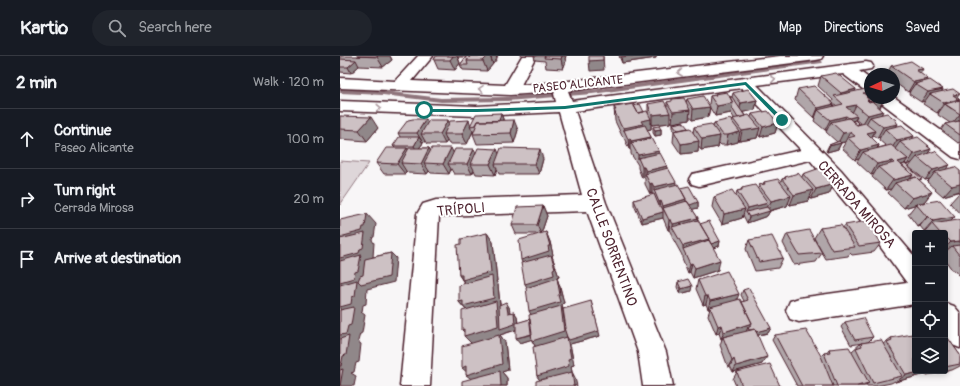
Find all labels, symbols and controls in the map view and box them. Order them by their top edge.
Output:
search box [92,10,372,46]
text: Kartio [20,16,68,40]
icon: search [106,17,128,39]
text: Search here [138,18,212,37]
text: Map [779,19,802,36]
text: Directions [824,19,883,36]
text: Saved [905,19,940,36]
one-way arrow [677,68,683,77]
north arrow [864,68,900,104]
text: 2 min [16,72,57,93]
street label: PASEO ALICANTE [532,72,624,97]
text: Walk · 120 m [253,74,324,90]
one-way arrow [770,75,776,84]
one-way arrow [478,85,484,93]
route start [415,101,433,119]
one-way arrow [376,103,382,112]
route end [773,111,791,129]
text: Continue [54,121,112,140]
icon: ahead [16,128,38,150]
text: 100 m [287,131,324,147]
text: Paseo Alicante [54,140,134,156]
street label: CERRADA MIROSA [814,157,899,252]
text: Turn right [54,181,115,200]
street label: CALLE SORRENTINO [582,186,641,309]
icon: right [16,188,38,210]
text: 20 m [293,191,324,207]
street label: TRÍPOLI [436,198,486,220]
text: Cerrada Mirosa [54,200,134,216]
map controls [912,230,948,374]
button: + [912,230,948,266]
icon: arrive [16,248,38,270]
text: Arrive at destination [54,249,181,268]
button: − [912,266,948,302]
button: locate [912,302,948,338]
button: layers [912,338,948,374]

